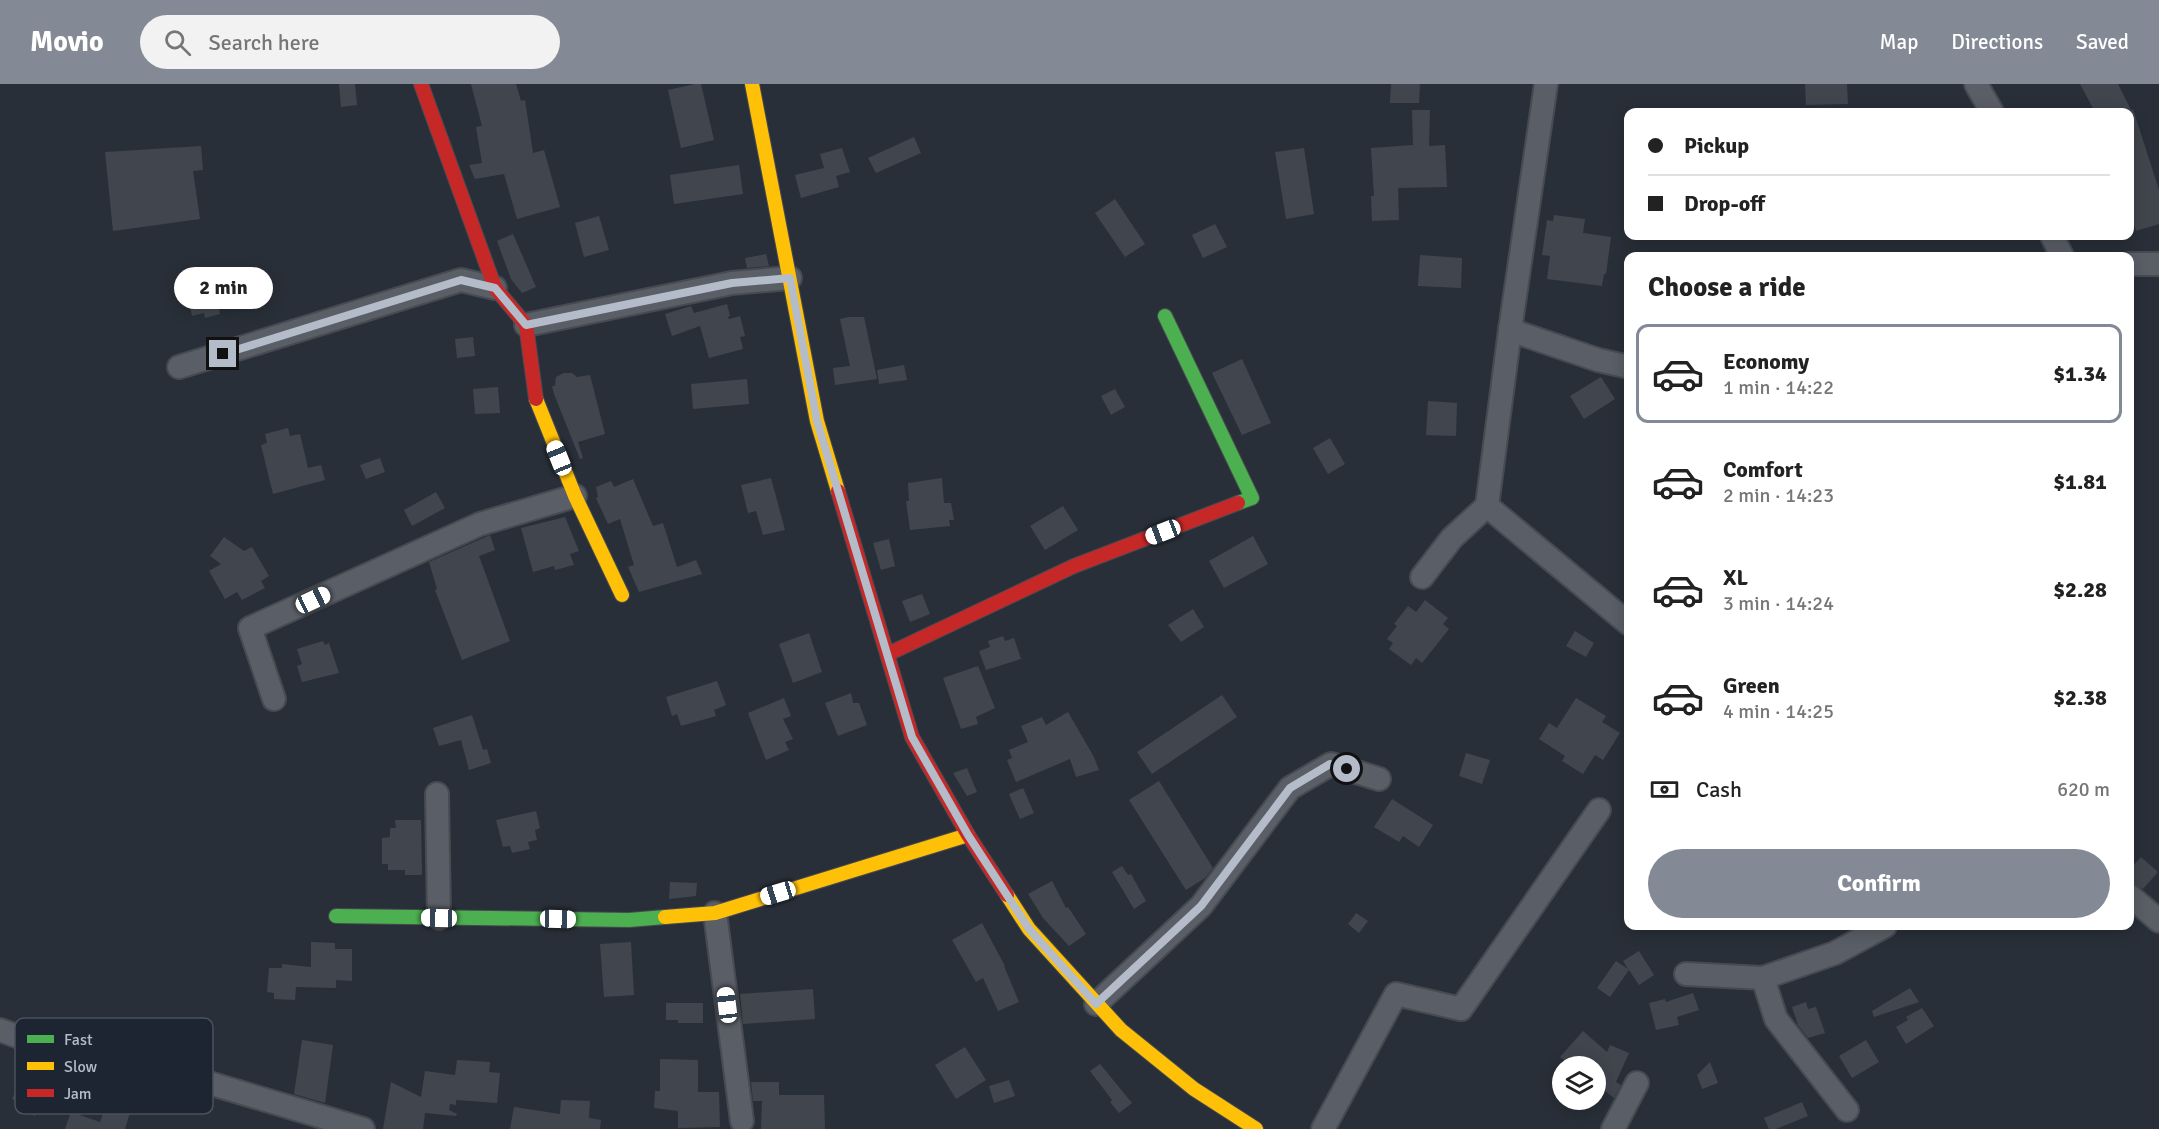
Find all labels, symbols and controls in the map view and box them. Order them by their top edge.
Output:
search box [140,15,560,69]
text: Movio [30,25,104,59]
icon: search [161,26,194,59]
text: Search here [209,29,320,56]
text: Map [1880,29,1918,55]
text: Directions [1951,29,2043,55]
text: Saved [2076,29,2129,55]
text: Pickup [1684,132,1749,159]
text: Drop-off [1684,190,1765,217]
callout: 2 min [174,267,272,309]
text: Choose a ride [1648,271,1806,304]
text: 2 min [199,275,248,300]
route end [209,340,236,367]
icon: car [1651,347,1705,401]
text: Economy [1723,348,1809,375]
text: $1.34 [2053,360,2107,387]
text: 1 min · 14:22 [1723,375,1834,400]
car [544,438,574,478]
icon: car [1651,455,1705,509]
text: Comfort [1723,456,1803,483]
text: $1.81 [2053,468,2107,495]
text: 2 min · 14:23 [1723,483,1834,508]
car [1143,517,1183,547]
icon: car [1651,563,1705,617]
text: XL [1723,564,1748,591]
text: $2.28 [2053,576,2107,603]
car [293,584,333,616]
text: 3 min · 14:24 [1723,591,1834,616]
icon: car [1651,671,1705,725]
text: Green [1723,672,1780,699]
text: $2.38 [2053,684,2107,711]
text: 4 min · 14:25 [1723,699,1834,724]
route start [1333,755,1360,782]
icon: cash [1648,773,1681,806]
text: Cash [1696,776,1742,803]
text: 620 m [2057,777,2110,802]
button: Confirm [1648,849,2110,918]
car [758,879,798,907]
car [421,909,457,927]
car [540,910,576,928]
car [716,986,738,1024]
legend [15,1018,213,1114]
text: Fast [64,1030,93,1050]
map controls [1552,1056,1606,1110]
button: layers [1552,1056,1606,1110]
text: Slow [64,1057,98,1077]
text: Jam [64,1084,92,1104]

